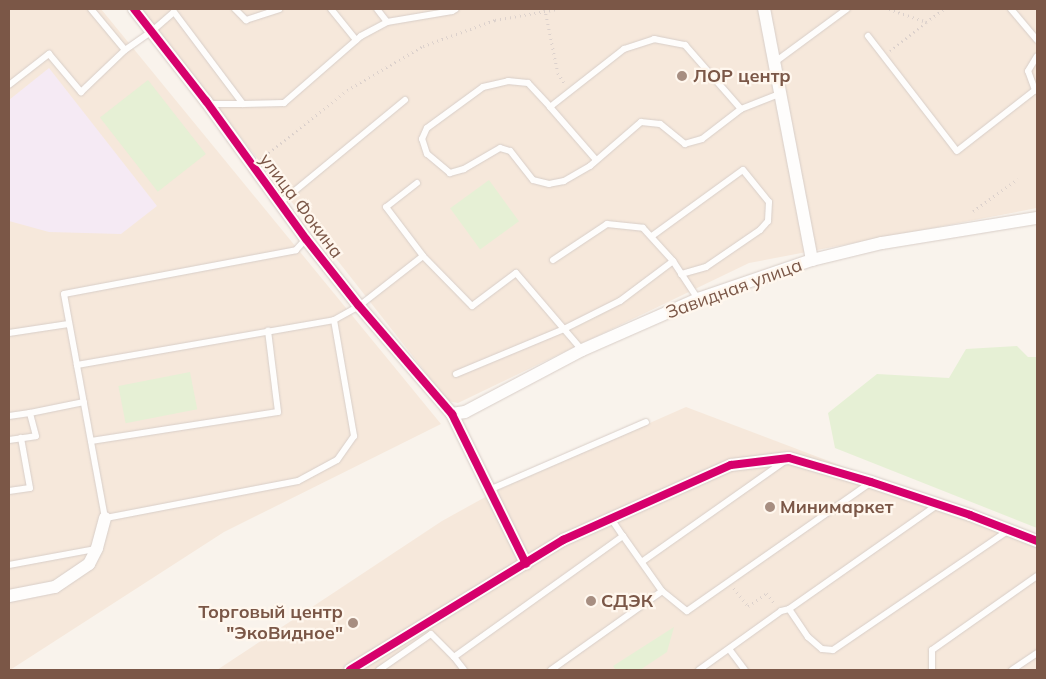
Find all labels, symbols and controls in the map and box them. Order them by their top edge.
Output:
place label: ЛОР центр [693,65,791,87]
marker: ЛОР центр [675,69,689,83]
street label: улица Фокина [255,149,347,263]
street label: Завидная улица [663,254,805,324]
place label: Минимаркет [780,496,893,518]
marker: Минимаркет [764,501,776,513]
place label: СДЭК [601,590,653,612]
marker: СДЭК [585,595,597,607]
place label: Торговый центр "ЭкоВидное" [198,602,343,644]
marker: Торговый центр "ЭкоВидное" [347,617,359,629]

